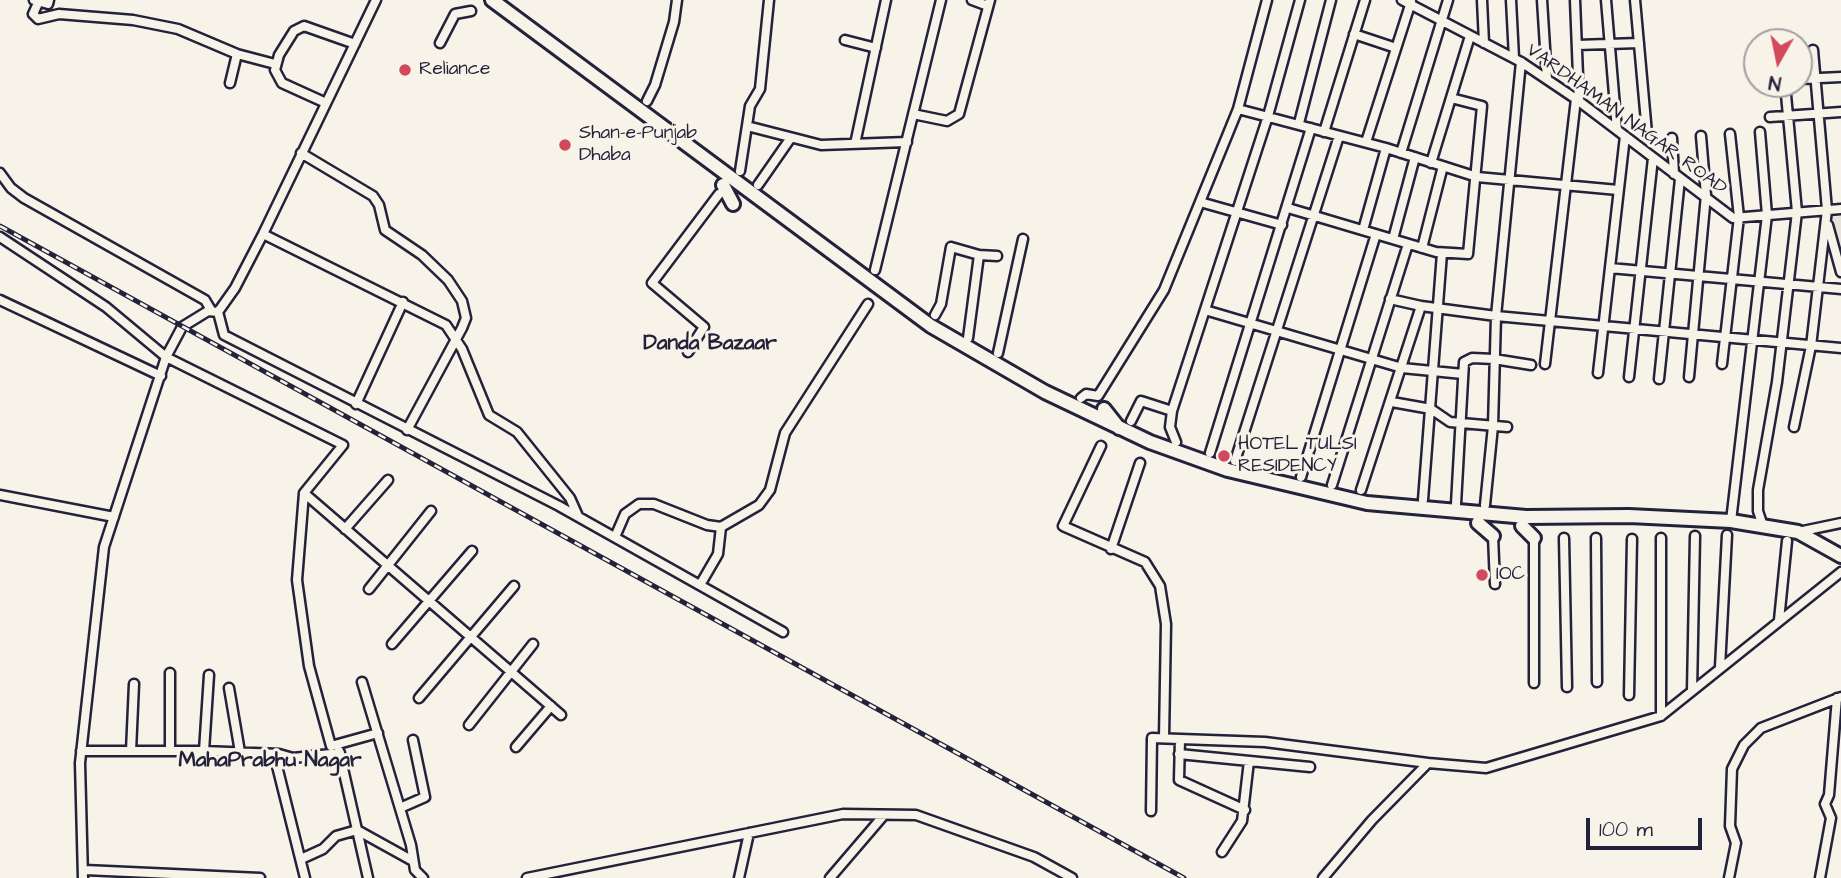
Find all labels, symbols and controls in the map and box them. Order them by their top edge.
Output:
north arrow [1743,28,1813,98]
street label: VARDHAMAN NAGAR ROAD [1521,40,1731,200]
place label: Reliance [419,59,490,81]
marker: Reliance [397,62,413,78]
text: N [1767,68,1783,97]
place label: Shan-e-Punjab Dhaba [579,123,697,167]
marker: Shan-e-Punjab Dhaba [557,137,573,153]
district label: Danda Bazaar [643,332,777,358]
place label: HOTEL TULSI RESIDENCY [1238,434,1357,478]
marker: HOTEL TULSI RESIDENCY [1216,448,1232,464]
place label: IOC [1496,564,1525,586]
marker: IOC [1474,567,1490,583]
district label: MahaPrabhu Nagar [178,749,362,775]
scale bar [1589,804,1704,848]
text: 100 m [1599,815,1653,844]

